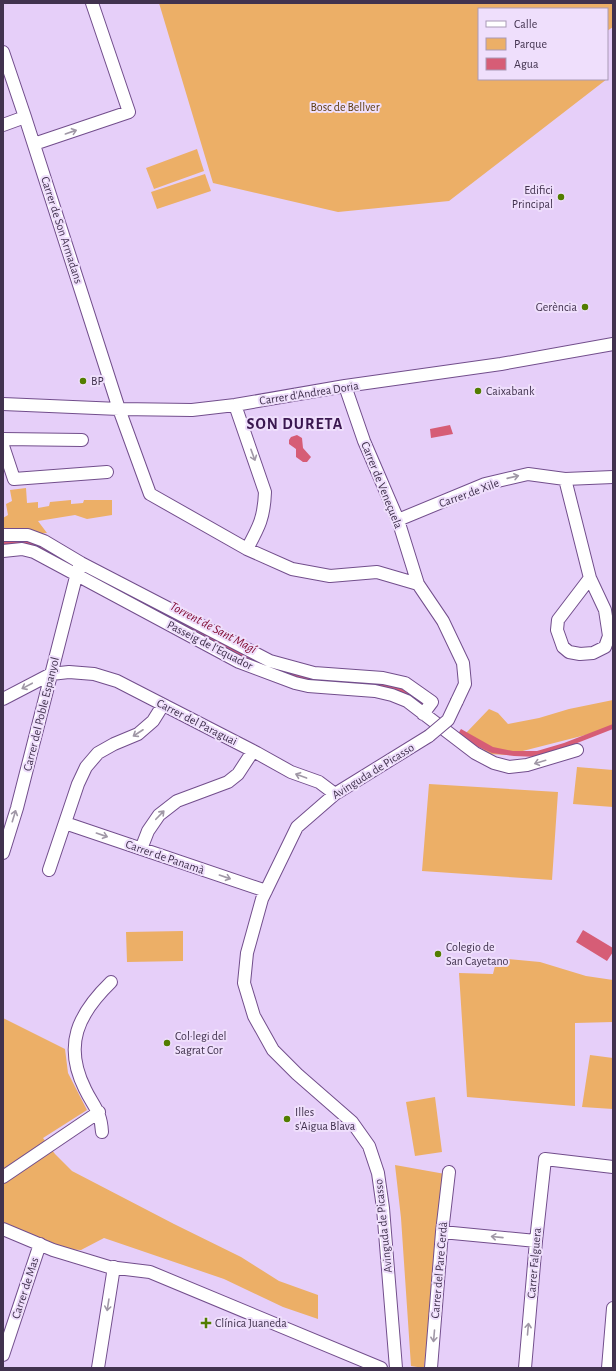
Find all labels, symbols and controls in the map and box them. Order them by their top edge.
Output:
legend [478,8,608,80]
text: Calle [514,18,537,30]
text: Parque [514,38,547,50]
text: Agua [514,58,539,70]
park label: Bosc de Bellver [310,101,380,113]
one-way arrow [64,127,76,135]
street label: Carrer de Son Armadans [39,175,85,285]
place label: Edifici Principal [512,184,553,210]
marker: Edifici Principal [556,192,566,202]
place label: Gerència [536,301,577,313]
marker: Gerència [580,302,590,312]
place label: BP [91,375,104,387]
marker: BP [78,376,88,386]
street label: Carrer d'Andrea Doria [259,379,360,407]
place label: Caixabank [486,385,535,397]
marker: Caixabank [473,386,483,396]
district label: SON DURETA [247,416,343,432]
street label: Carrer de Veneçuela [359,440,405,531]
one-way arrow [249,449,257,461]
one-way arrow [506,473,519,481]
street label: Carrer de Xile [437,477,501,509]
water label: Torrent de Sant Magí [167,600,260,657]
street label: Passeig de l'Equador [165,618,255,672]
street label: Carrer del Poble Espanyol [21,656,62,773]
one-way arrow [21,683,33,691]
street label: Carrer del Paraguai [155,697,239,747]
one-way arrow [132,730,144,738]
street label: Avinguda de Picasso [330,741,416,801]
one-way arrow [533,759,546,766]
one-way arrow [296,771,308,779]
one-way arrow [11,809,18,822]
one-way arrow [155,810,165,820]
one-way arrow [96,832,108,840]
street label: Carrer de Panamà [124,838,206,876]
one-way arrow [218,874,231,881]
place label: Colegio de San Cayetano [446,941,509,968]
marker: Colegio de San Cayetano [433,949,443,959]
place label: Col·legi del Sagrat Cor [175,1030,226,1056]
marker: Col·legi del Sagrat Cor [162,1038,172,1048]
place label: Illes s'Aigua Blava [295,1106,356,1132]
marker: Illes s'Aigua Blava [282,1114,292,1124]
street label: Avinguda de Picasso [372,1178,394,1274]
street label: Carrer del Pare Cerdà [429,1221,449,1319]
street label: Carrer Falguera [525,1227,543,1299]
one-way arrow [491,1234,504,1241]
street label: Carrer de Mas [9,1256,41,1320]
one-way arrow [104,1298,112,1311]
marker: Clínica Juaneda [200,1317,212,1329]
place label: Clínica Juaneda [215,1317,287,1329]
one-way arrow [525,1323,532,1336]
one-way arrow [430,1329,437,1342]

